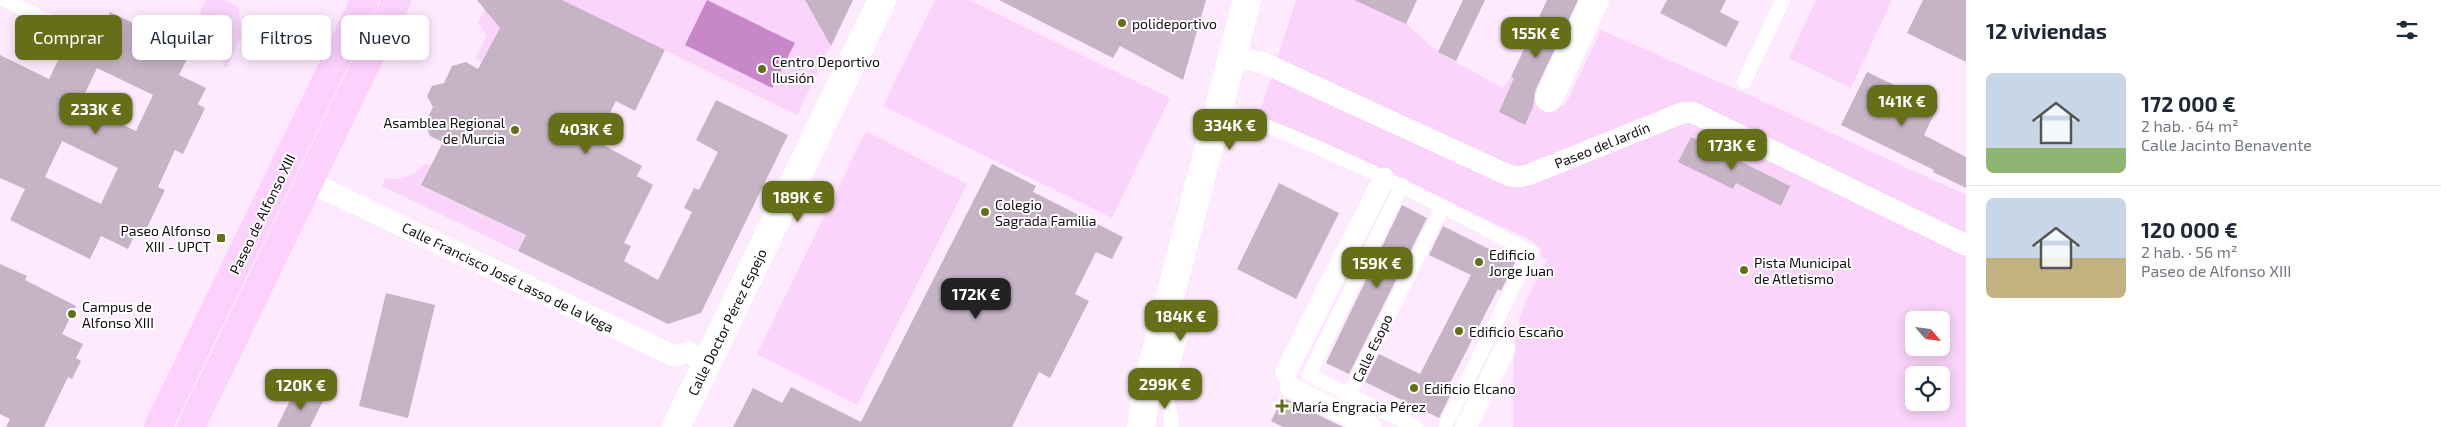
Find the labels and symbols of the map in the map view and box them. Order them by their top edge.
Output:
place label: polideportivo [1132,15,1217,32]
marker: polideportivo [1116,17,1128,29]
pin: 155K € [1495,17,1577,59]
place label: Centro Deportivo Ilusión [772,53,880,86]
marker: Centro Deportivo Ilusión [756,63,768,75]
pin: 141K € [1861,84,1943,127]
pin: 233K € [55,92,137,135]
pin: 334K € [1189,108,1271,151]
pin: 403K € [545,112,627,155]
place label: Asamblea Regional de Murcia [383,114,506,147]
street label: Paseo del Jardín [1552,118,1652,172]
marker: Asamblea Regional de Murcia [509,124,521,136]
pin: 173K € [1691,128,1773,171]
street label: Paseo de Alfonso XIII [225,151,299,277]
pin: 189K € [757,180,839,223]
place label: Colegio Sagrada Familia [995,196,1096,229]
marker: Colegio Sagrada Familia [979,206,991,218]
street label: Calle Francisco José Lasso de la Vega [399,218,617,336]
place label: Paseo Alfonso XIII - UPCT [121,222,211,255]
marker: Paseo Alfonso XIII - UPCT [215,232,227,244]
street label: Calle Doctor Pérez Espejo [684,246,770,398]
pin: 159K € [1336,246,1418,289]
place label: Edificio Jorge Juan [1489,246,1554,279]
place label: Pista Municipal de Atletismo [1754,254,1852,287]
marker: Edificio Jorge Juan [1473,256,1485,268]
marker: Pista Municipal de Atletismo [1738,264,1750,276]
pin: 172K € [935,278,1017,320]
place label: Campus de Alfonso XIII [82,298,154,331]
pin: 184K € [1140,300,1222,342]
marker: Campus de Alfonso XIII [66,308,78,320]
street label: Calle Esopo [1348,311,1396,385]
north arrow [1905,311,1950,356]
place label: Edificio Escaño [1469,323,1564,340]
marker: Edificio Escaño [1453,325,1465,337]
pin: 120K € [260,368,342,411]
pin: 299K € [1124,368,1206,410]
place label: Edificio Elcano [1424,380,1516,397]
marker: Edificio Elcano [1408,382,1420,394]
place label: María Engracia Pérez [1292,398,1426,415]
marker: María Engracia Pérez [1276,400,1288,412]

